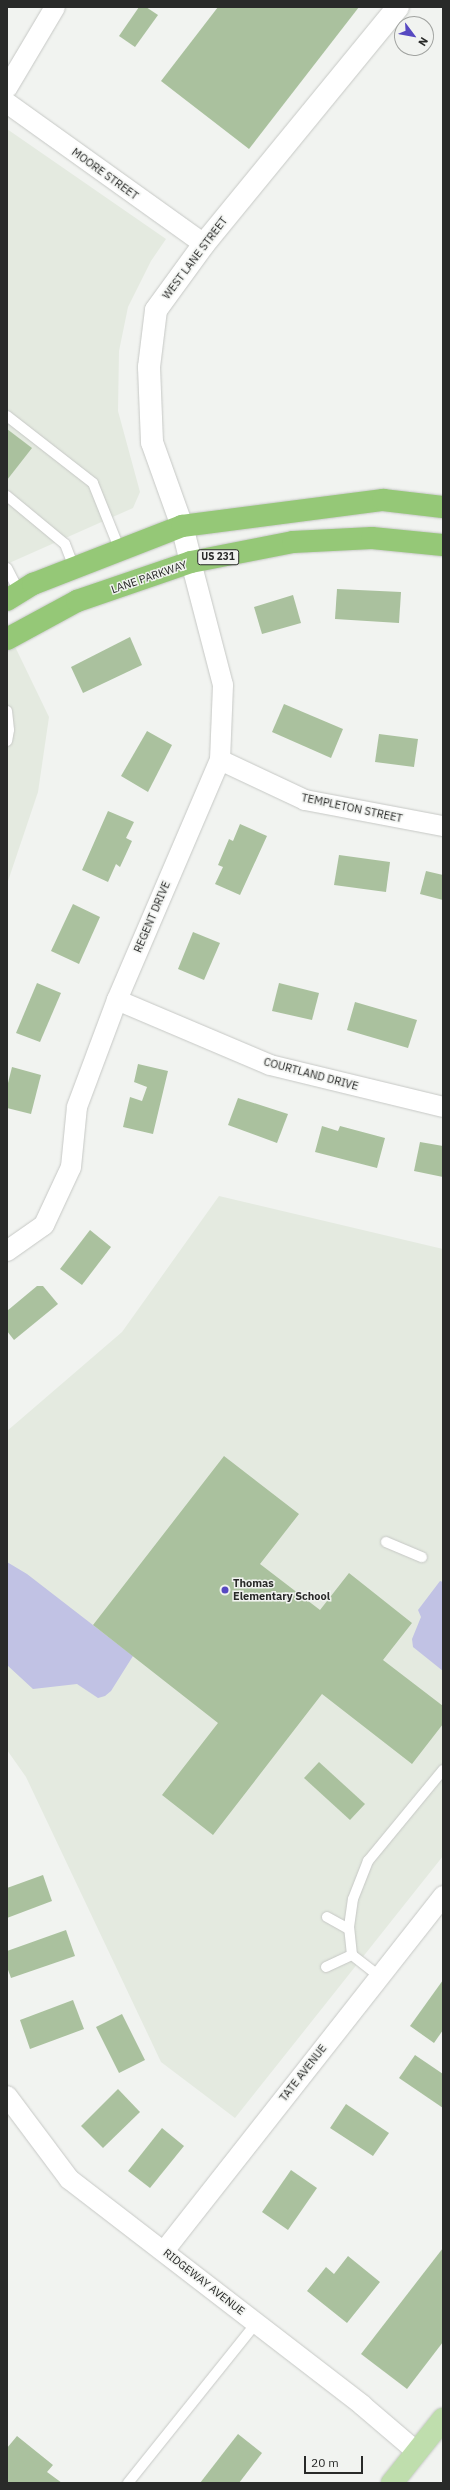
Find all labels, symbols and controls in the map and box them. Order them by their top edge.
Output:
north arrow [394,16,434,56]
text: N [415,35,431,49]
street label: MOORE STREET [69,145,141,203]
street label: WEST LANE STREET [160,214,230,302]
road number: US 231 [197,549,239,565]
street label: LANE PARKWAY [109,558,189,596]
street label: TEMPLETON STREET [300,791,404,825]
street label: REGENT DRIVE [131,879,173,955]
street label: COURTLAND DRIVE [262,1055,360,1093]
place label: Thomas Elementary School [233,1577,330,1603]
marker: Thomas Elementary School [220,1585,230,1595]
street label: TATE AVENUE [277,2042,329,2104]
street label: RIDGEWAY AVENUE [161,2246,247,2318]
scale bar [306,2448,365,2474]
text: 20 m [311,2455,339,2470]

